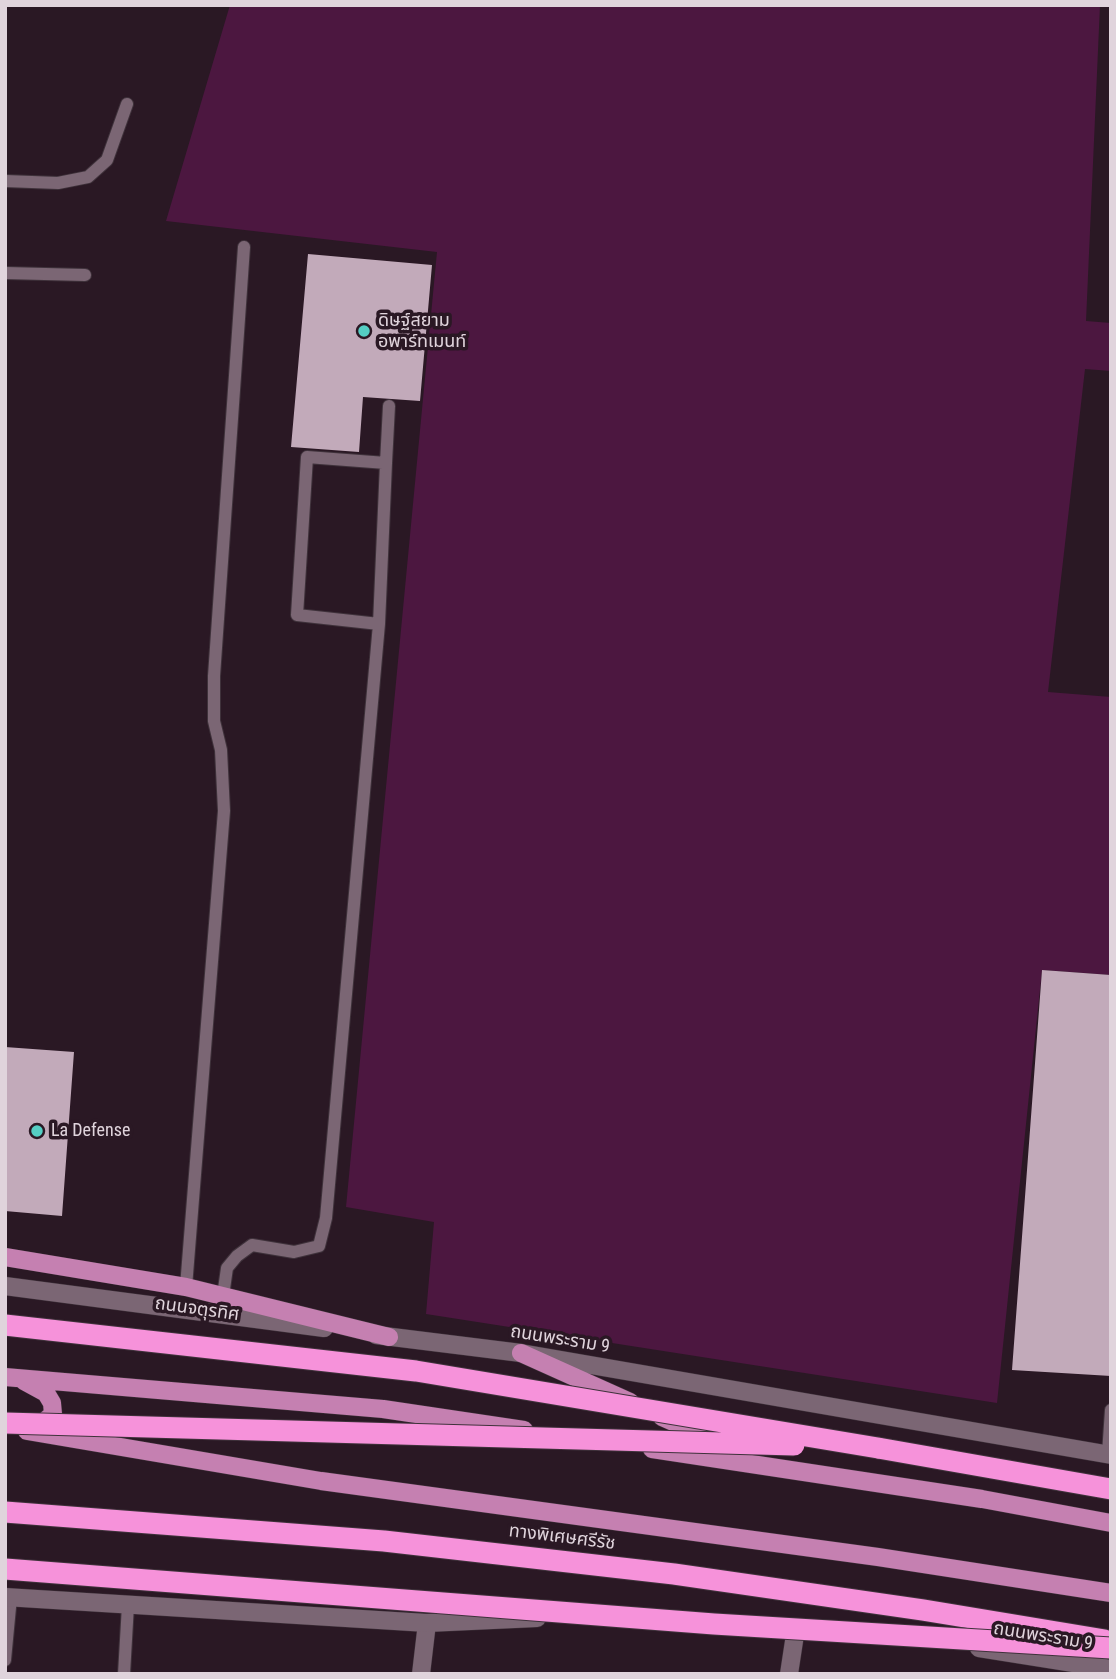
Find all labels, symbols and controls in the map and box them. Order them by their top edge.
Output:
place label: ดิษฐ์สยาม อพาร์ทเมนท์ [378,310,466,352]
marker: ดิษฐ์สยาม อพาร์ทเมนท์ [356,323,372,339]
place label: La Defense [51,1120,130,1142]
marker: La Defense [29,1123,45,1139]
street label: ถนนจตุรทิศ [153,1293,241,1327]
street label: ถนนพระราม 9 [509,1321,611,1359]
street label: ทางพิเศษศรีรัช [507,1521,617,1555]
street label: ถนนพระราม 9 [992,1618,1094,1656]

